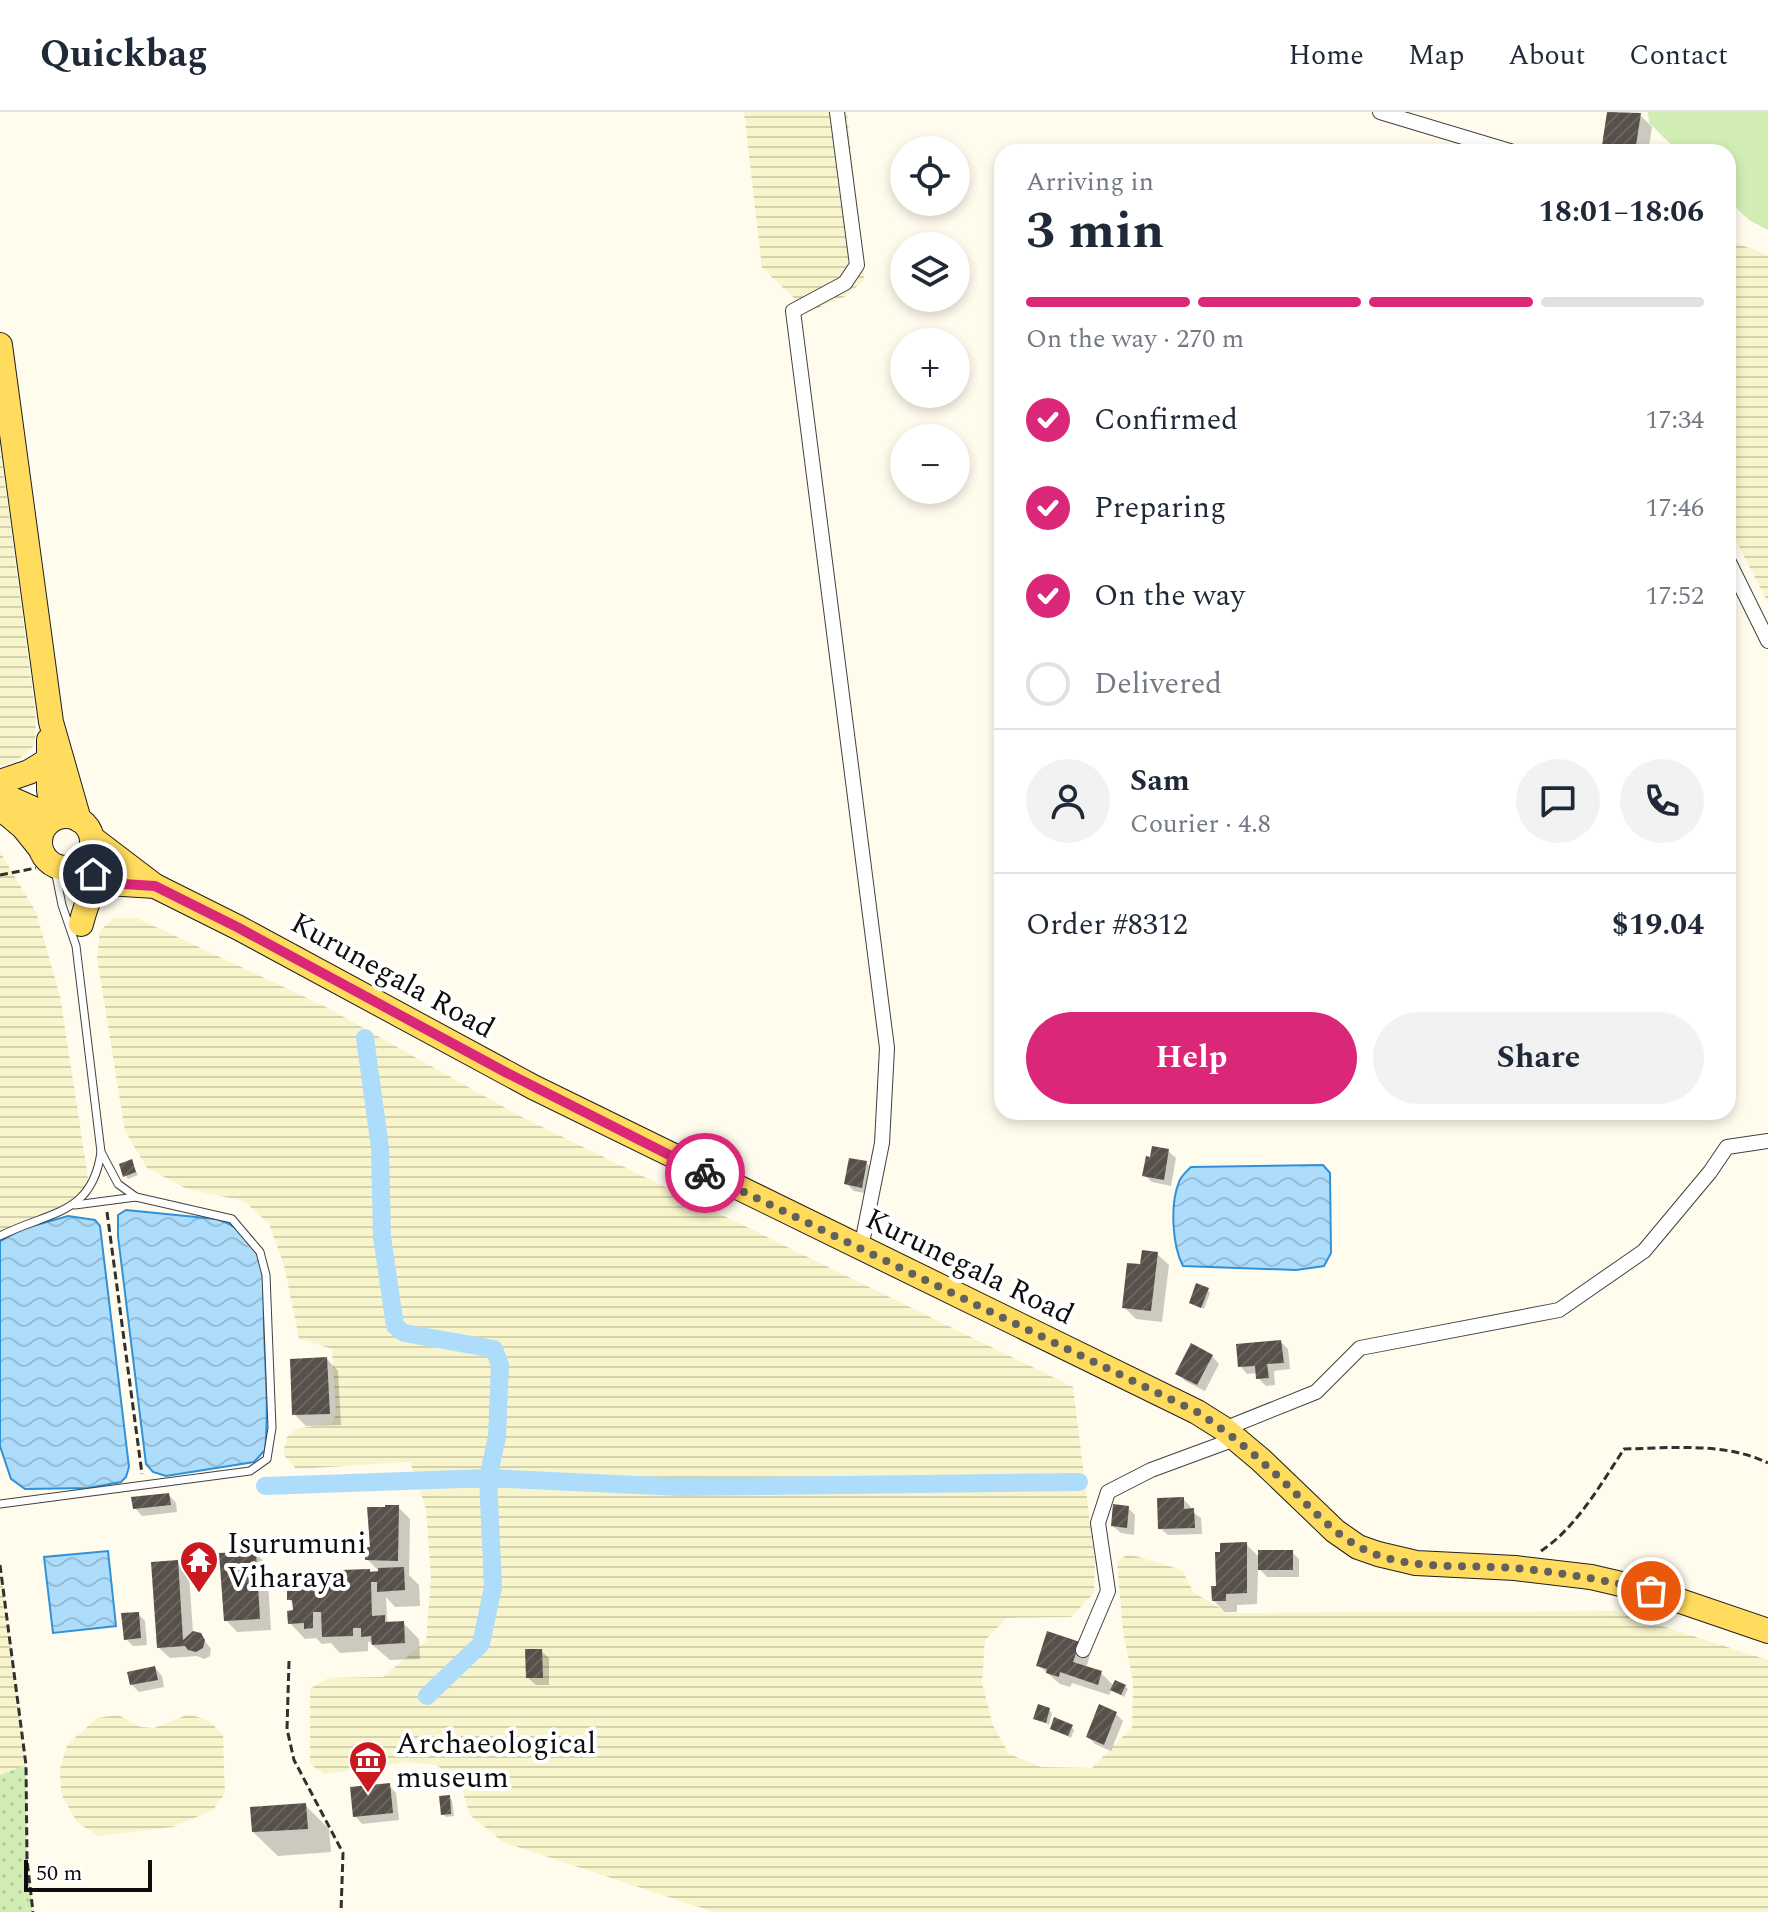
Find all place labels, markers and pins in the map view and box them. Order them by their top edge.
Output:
pin [59,840,127,908]
place label: Isurumuni Viharaya [227,1521,367,1601]
temple icon: Isurumuni Viharaya [178,1539,220,1594]
pin [1617,1557,1685,1625]
place label: Archaeological museum [396,1721,596,1801]
museum icon: Archaeological museum [347,1739,389,1794]

